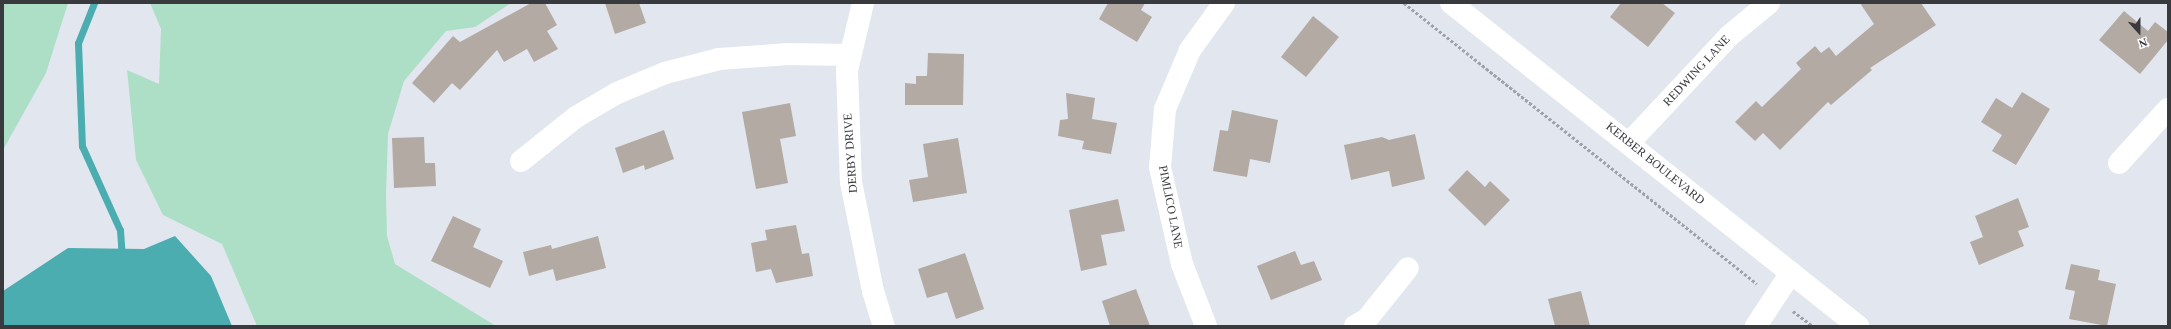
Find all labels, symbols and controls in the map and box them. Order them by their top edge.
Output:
north arrow [2119,12,2159,52]
street label: REDWING LANE [1660,33,1734,109]
text: N [2137,36,2149,50]
street label: DERBY DRIVE [841,112,861,194]
street label: KERBER BOULEVARD [1603,120,1707,208]
street label: PIMLICO LANE [1155,164,1185,250]

